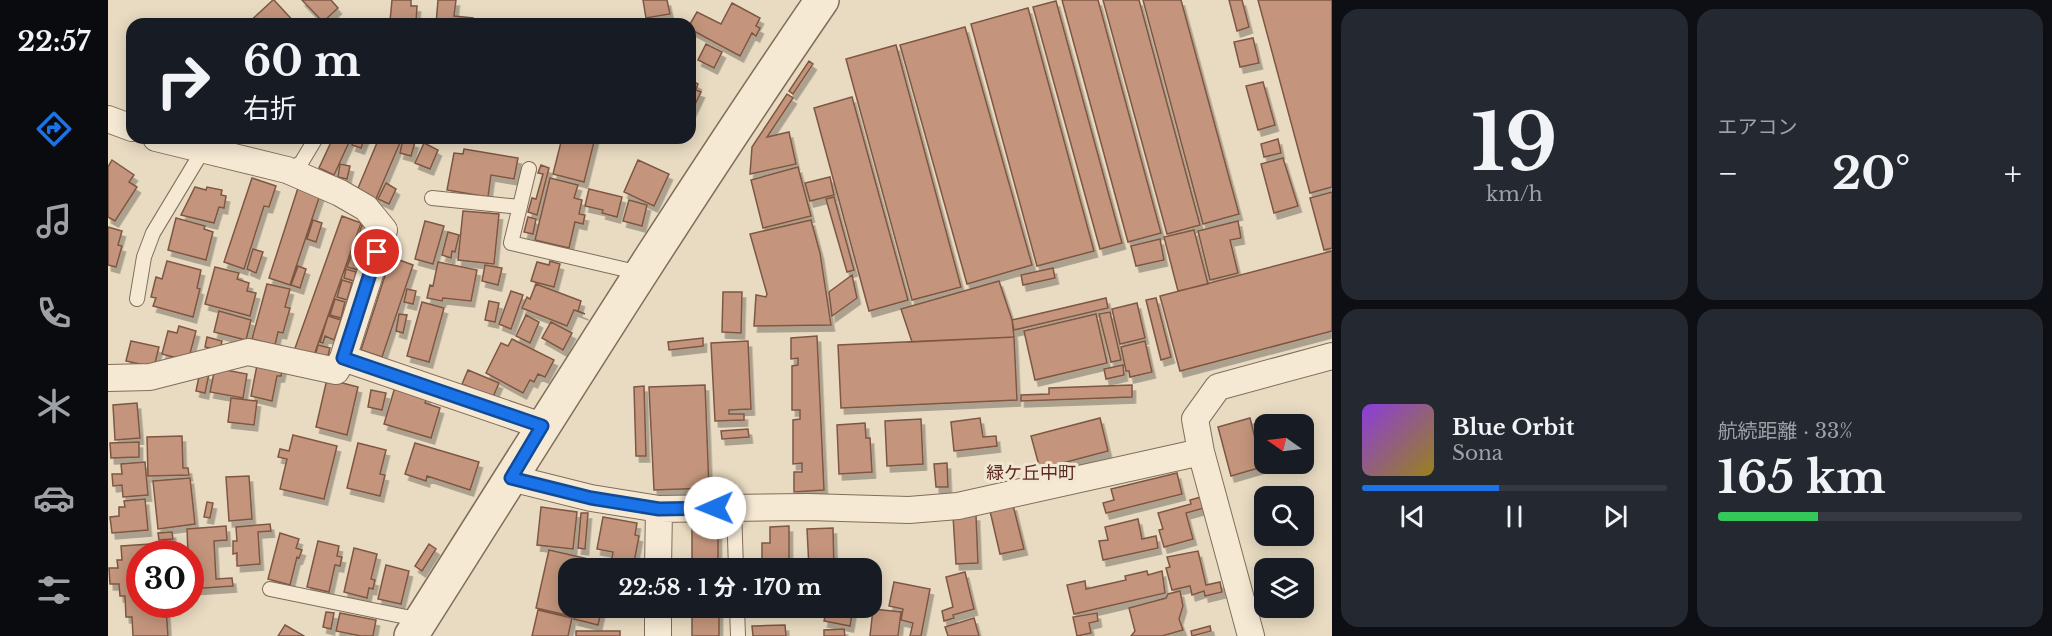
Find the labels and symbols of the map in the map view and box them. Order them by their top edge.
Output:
pin [351,226,402,277]
north arrow [1254,414,1314,474]
district label: 緑ケ丘中町 [986,462,1076,484]
position arrow [683,476,747,540]
speed limit sign: 30 [126,540,204,618]

